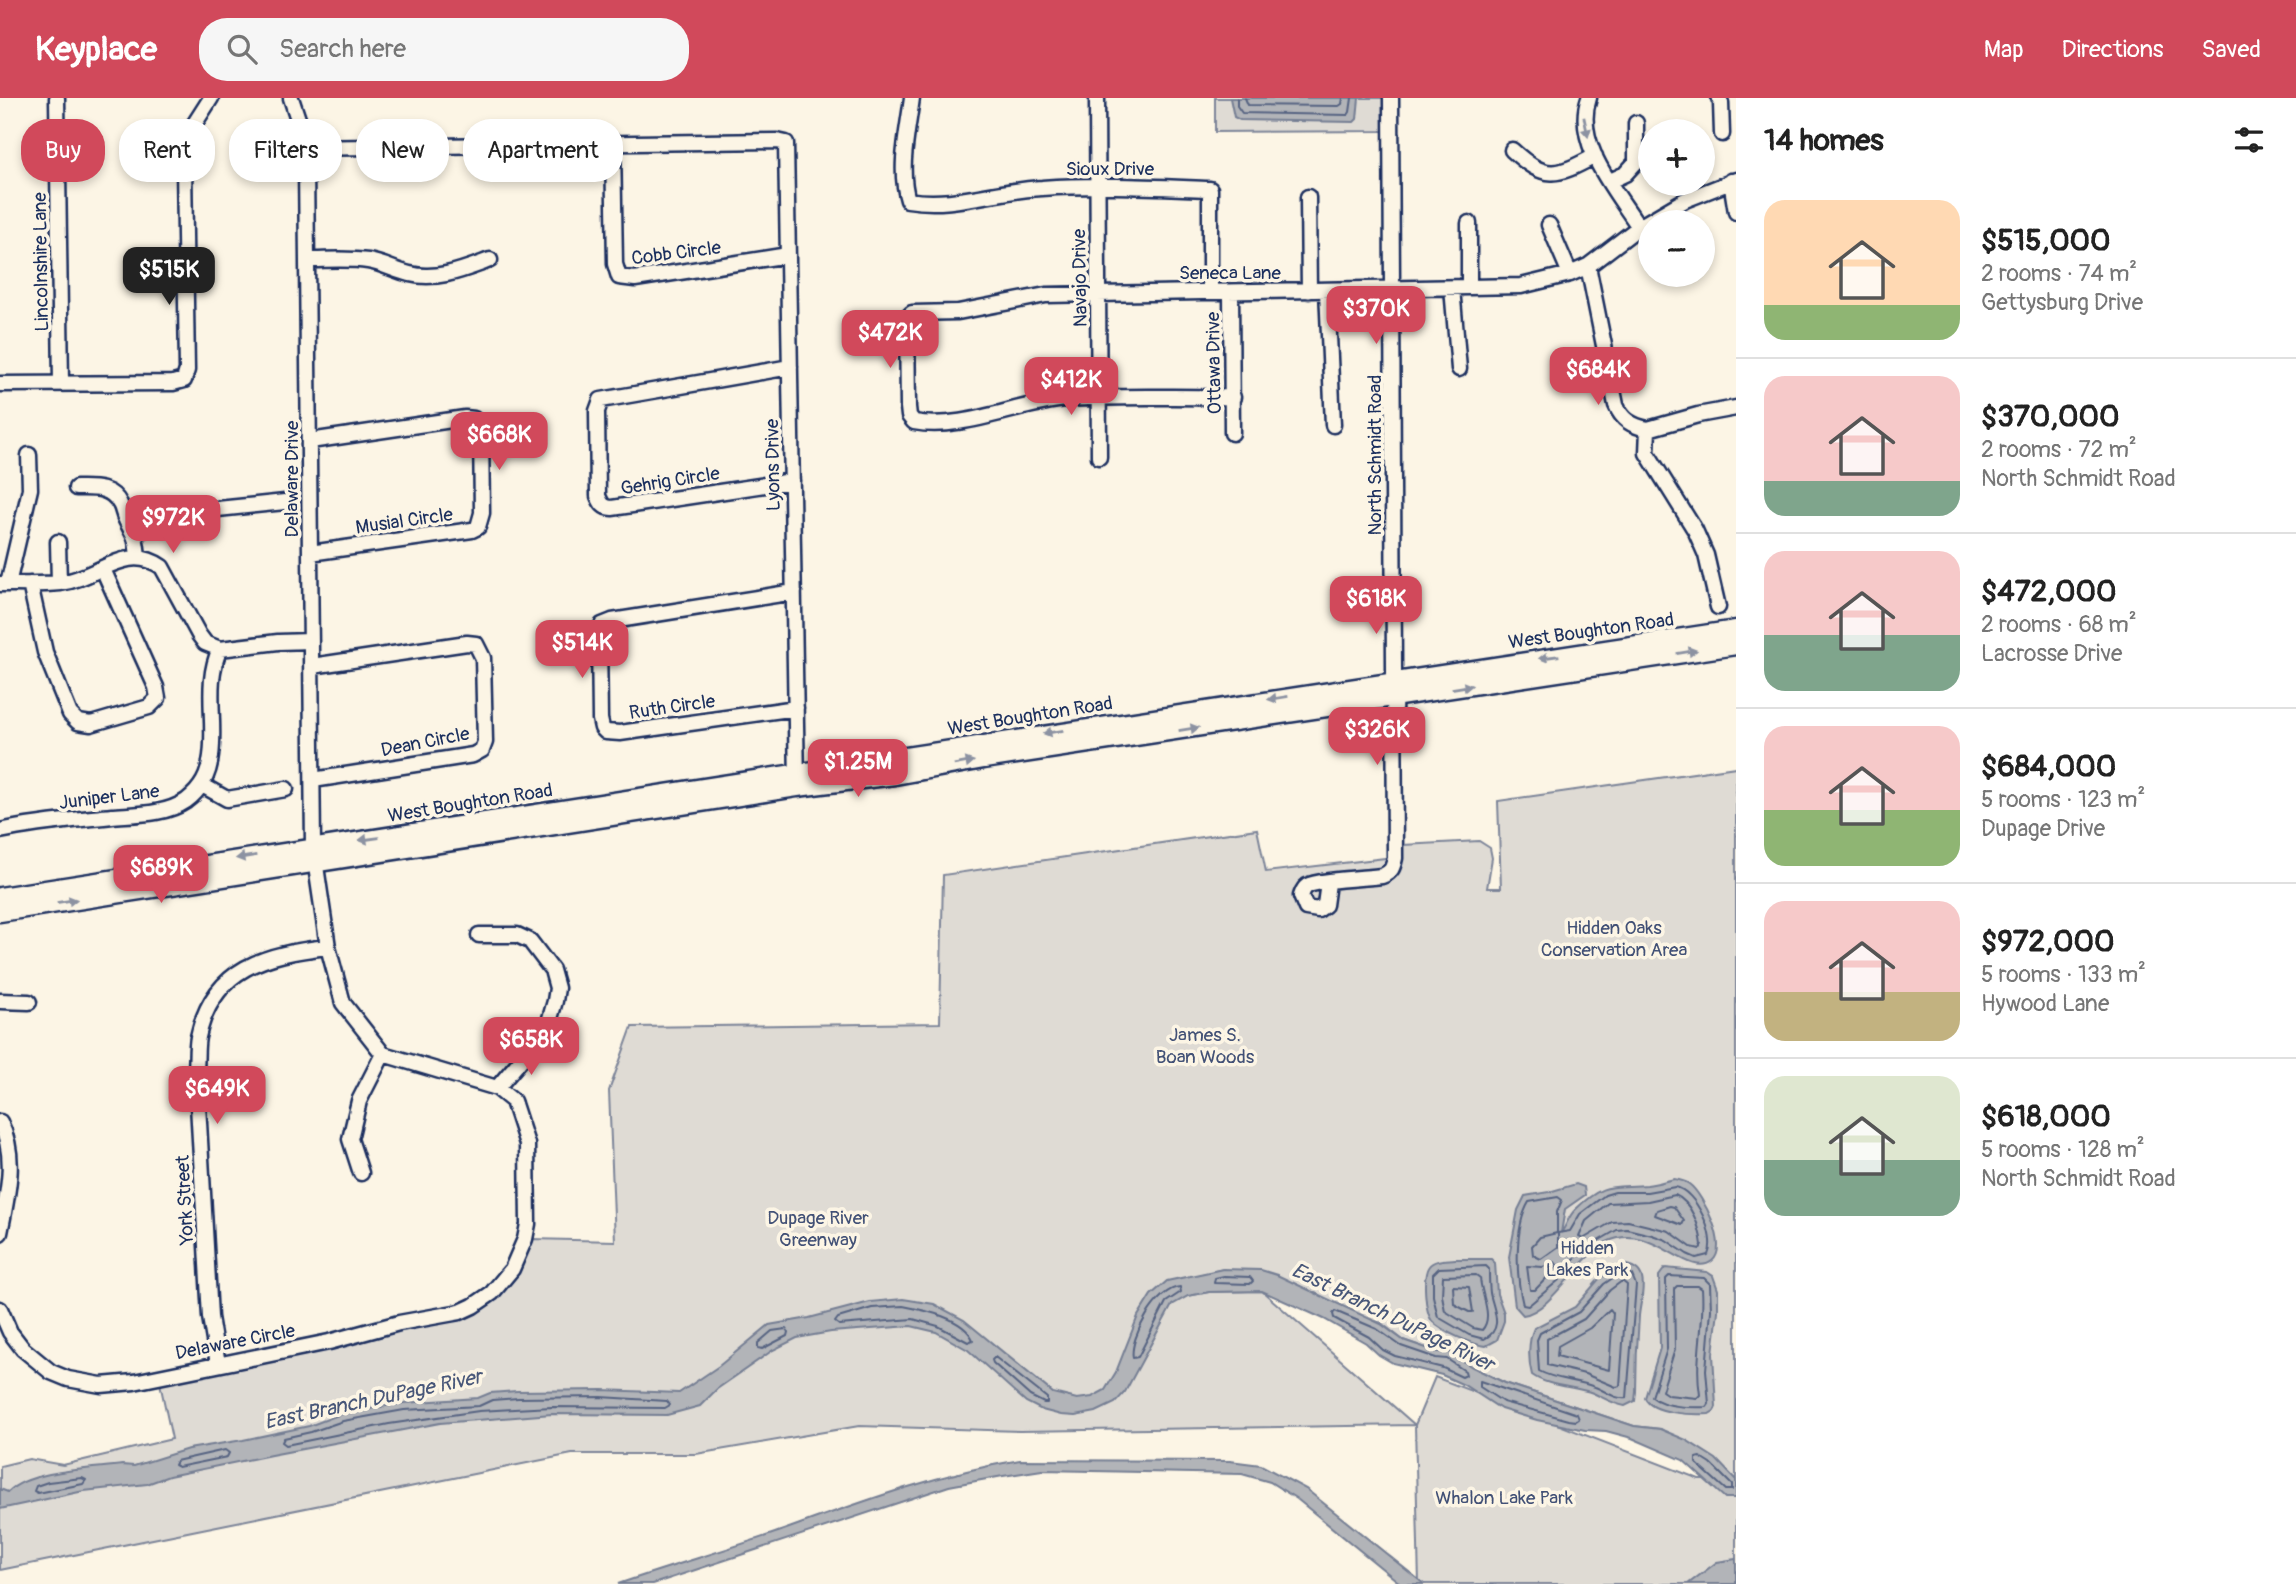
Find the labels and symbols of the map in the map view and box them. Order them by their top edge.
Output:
one-way arrow [1581,116,1592,138]
street label: Sioux Drive [1066,157,1155,181]
street label: Lincolnshire Lane [28,191,54,332]
street label: Navajo Drive [1067,228,1093,327]
street label: Cobb Circle [630,236,723,270]
pin: $515K [120,248,218,307]
street label: Seneca Lane [1179,261,1282,285]
pin: $370K [1327,286,1425,346]
pin: $472K [841,310,939,370]
street label: Ottawa Drive [1201,311,1227,414]
pin: $684K [1549,348,1647,407]
pin: $412K [1022,358,1120,417]
street label: North Schmidt Road [1363,375,1387,535]
pin: $668K [450,412,548,472]
street label: Lyons Drive [760,418,786,511]
street label: Delaware Drive [280,420,304,537]
street label: Gehrig Circle [619,461,722,501]
pin: $972K [124,496,222,555]
street label: Musial Circle [354,502,455,540]
pin: $618K [1327,576,1425,636]
street label: West Boughton Road [1507,607,1675,654]
pin: $514K [533,620,631,680]
one-way arrow [1676,647,1698,658]
one-way arrow [1538,652,1560,663]
one-way arrow [1451,681,1473,692]
street label: Ruth Circle [628,689,717,725]
street label: West Boughton Road [946,691,1114,741]
one-way arrow [1267,693,1289,704]
pin: $326K [1328,708,1426,767]
street label: Dean Circle [379,722,472,762]
one-way arrow [1178,724,1200,735]
one-way arrow [1042,727,1064,738]
pin: $1.25M [801,740,915,799]
one-way arrow [953,757,975,768]
street label: West Boughton Road [386,778,554,828]
street label: Juniper Lane [57,779,161,815]
one-way arrow [357,833,379,844]
pin: $689K [112,846,210,905]
one-way arrow [235,852,257,863]
one-way arrow [56,895,78,906]
park label: Hidden Oaks Conservation Area [1541,916,1687,962]
pin: $658K [482,1018,580,1077]
park label: James S. Boan Woods [1156,1023,1255,1069]
pin: $649K [168,1066,266,1126]
street label: York Street [171,1154,199,1246]
park label: Dupage River Greenway [767,1206,869,1252]
park label: Hidden Lakes Park [1546,1236,1628,1282]
water label: East Branch DuPage River [1287,1257,1501,1379]
street label: Delaware Circle [173,1318,298,1365]
water label: East Branch DuPage River [262,1363,487,1436]
park label: Whalon Lake Park [1435,1486,1573,1510]

